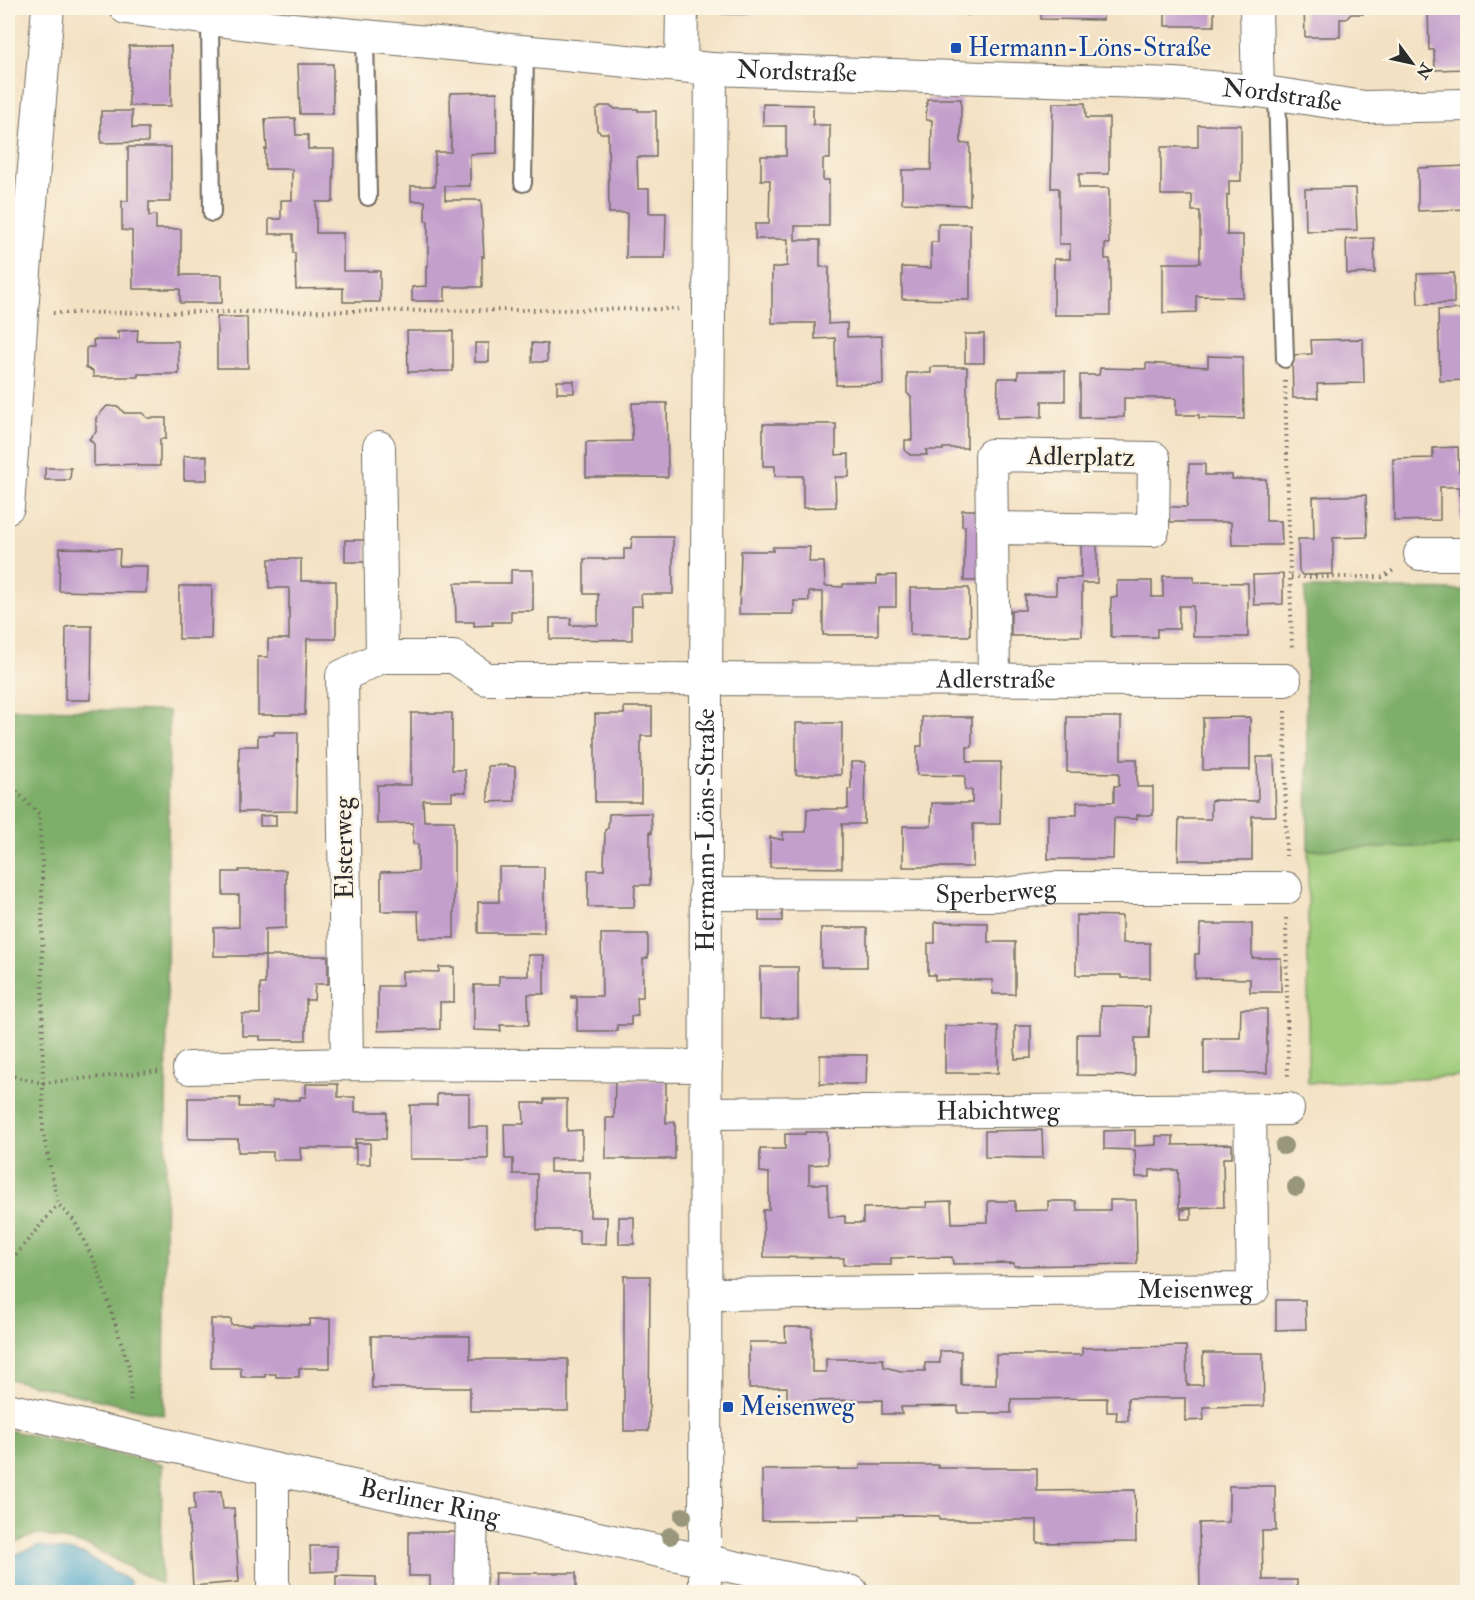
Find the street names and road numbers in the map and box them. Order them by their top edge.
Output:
street label: Nordstraße [736,54,857,90]
street label: Nordstraße [1221,72,1344,119]
street label: Adlerplatz [1026,440,1136,475]
street label: Adlerstraße [935,664,1056,696]
street label: Hermann-Löns-Straße [690,708,722,952]
street label: Elsterweg [327,795,361,900]
street label: Sperberweg [935,872,1059,912]
street label: Habichtweg [936,1095,1061,1127]
street label: Meisenweg [1137,1273,1254,1306]
street label: Berliner Ring [357,1472,504,1533]

